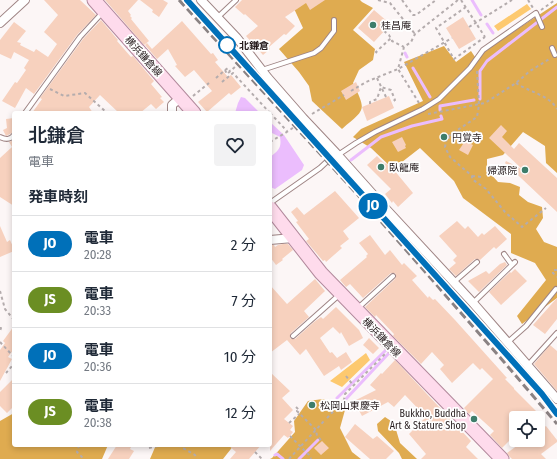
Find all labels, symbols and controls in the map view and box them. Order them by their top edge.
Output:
marker: 桂昌庵 [368,20,378,30]
place label: 桂昌庵 [381,20,411,32]
street label: 横浜鎌倉線 [122,34,164,79]
marker: 北鎌倉 [218,36,236,54]
place label: 北鎌倉 [239,40,269,52]
text: 北鎌倉 [28,124,85,147]
button: heart [214,124,256,166]
marker: 円覚寺 [439,132,449,142]
place label: 円覚寺 [452,132,482,144]
text: 電車 [28,154,54,169]
marker: 臥龍庵 [376,162,386,172]
place label: 臥龍庵 [389,162,419,174]
place label: 帰源院 [487,165,517,177]
marker: 帰源院 [520,165,530,175]
text: 発車時刻 [28,188,88,206]
line badge: JO [355,193,391,219]
text: JO [367,197,379,214]
text: 電車 [84,229,114,247]
text: JO [44,235,56,252]
text: 2 分 [231,236,256,254]
text: 20:28 [84,247,112,262]
text: 電車 [84,285,114,303]
text: JS [44,291,56,308]
text: 7 分 [231,292,256,310]
text: 20:33 [84,303,111,318]
street label: 横浜鎌倉線 [360,316,403,360]
text: 電車 [84,341,114,359]
text: JO [44,347,56,364]
text: 10 分 [224,348,256,366]
text: 20:36 [84,359,112,374]
text: 電車 [84,397,114,415]
marker: 松岡山東慶寺 [307,400,317,410]
place label: 松岡山東慶寺 [320,400,380,412]
text: JS [44,403,56,420]
text: 12 分 [225,404,256,422]
place label: Bukkho, Buddha Art & Stature Shop [390,408,466,432]
map controls [509,411,545,447]
button: locate [509,411,545,447]
marker: Bukkho, Buddha Art & Stature Shop [469,414,479,424]
text: 20:38 [84,415,112,430]

